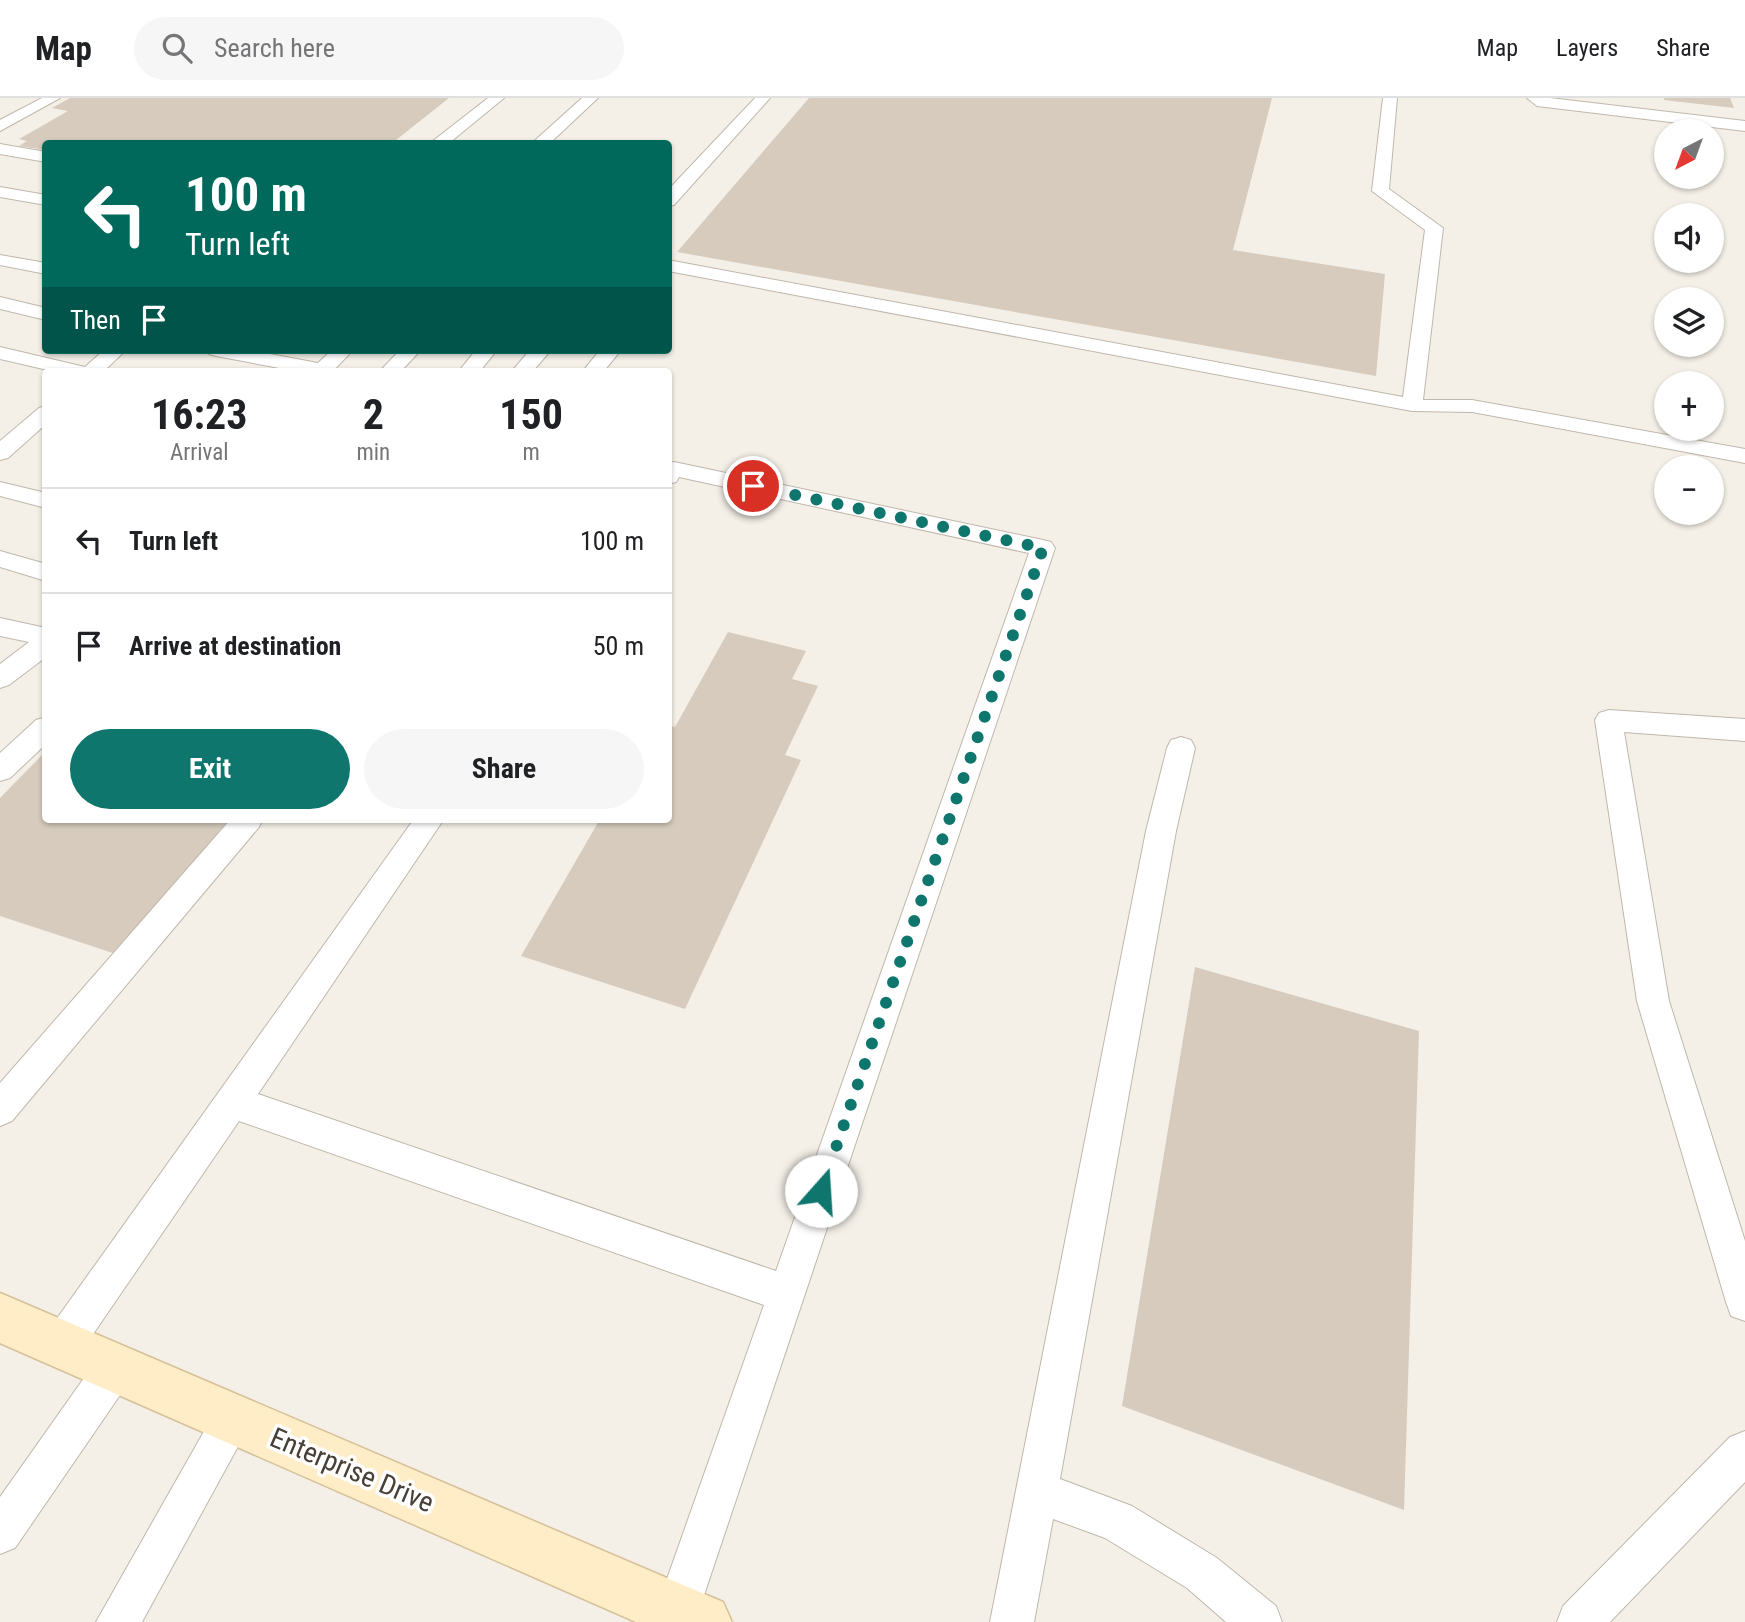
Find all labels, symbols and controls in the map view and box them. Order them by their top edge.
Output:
search box [134,17,624,80]
text: Map [35,29,92,68]
icon: search [158,29,196,67]
text: Search here [214,33,335,63]
text: Map [1477,34,1518,62]
text: Layers [1556,34,1618,62]
text: Share [1656,34,1710,62]
north arrow [1654,119,1724,189]
map controls [1654,119,1724,525]
text: 100 m [185,166,307,223]
icon: left [70,168,161,259]
button: sound [1654,203,1724,273]
text: Turn left [185,225,290,263]
button: layers [1654,287,1724,357]
icon: arrive [135,301,173,339]
text: Then [70,305,121,335]
button: + [1654,371,1724,441]
text: 16:23 [151,390,247,439]
text: 2 [363,390,384,439]
text: 150 [499,390,563,439]
text: Arrival [170,439,228,466]
text: min [356,439,390,466]
text: m [522,439,540,466]
button: − [1654,455,1724,525]
pin [723,456,783,516]
icon: arrive [734,467,772,505]
icon: left [70,522,108,560]
text: Turn left [129,526,218,556]
text: 100 m [580,526,644,556]
icon: arrive [70,627,108,665]
text: Arrive at destination [129,631,341,661]
text: 50 m [593,631,644,661]
button: Exit [70,729,350,809]
button: Share [364,729,644,809]
position arrow [784,1154,858,1228]
street label: Enterprise Drive [265,1421,439,1519]

